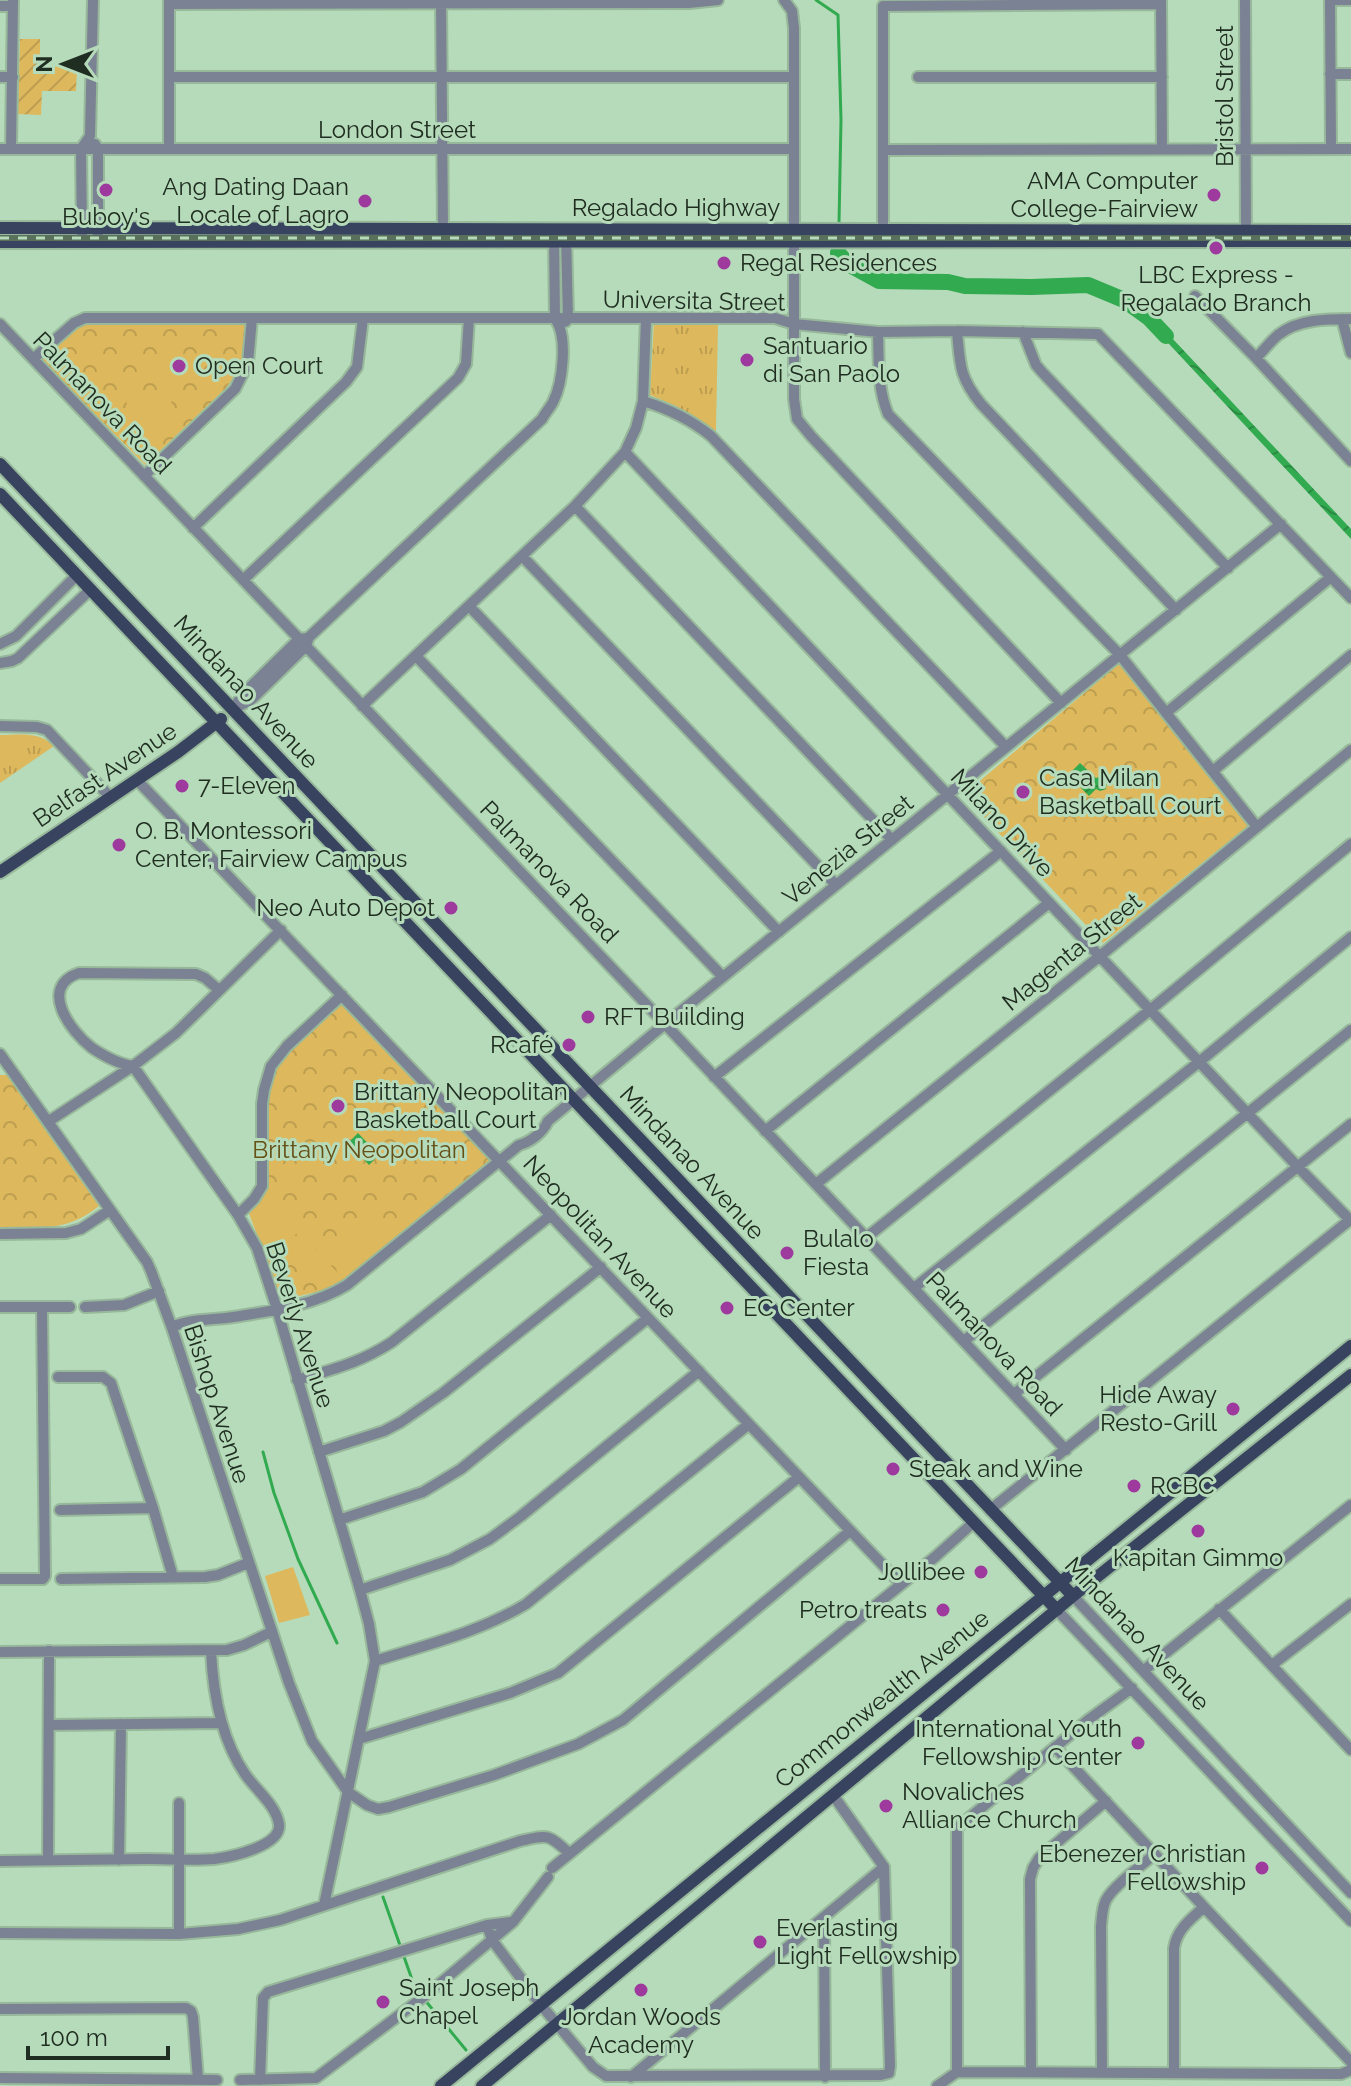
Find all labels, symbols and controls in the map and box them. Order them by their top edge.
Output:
north arrow [24,24,104,104]
street label: Bristol Street [1210,25,1239,167]
text: N [31,56,57,72]
street label: London Street [318,115,476,144]
place label: AMA Computer College-Fairview [1010,166,1199,223]
place label: Ang Dating Daan Locale of Lagro [162,172,349,229]
marker: Buboy's [97,181,115,199]
marker: AMA Computer College-Fairview [1205,186,1223,204]
marker: Ang Dating Daan Locale of Lagro [356,192,374,210]
street label: Regalado Highway [572,193,780,222]
place label: Buboy's [62,202,150,231]
marker: LBC Express - Regalado Branch [1207,239,1225,257]
place label: Regal Residences [740,248,937,277]
marker: Regal Residences [715,254,733,272]
place label: LBC Express - Regalado Branch [1121,260,1311,317]
street label: Universita Street [602,284,786,317]
street label: Palmanova Road [27,325,178,480]
place label: Santuario di San Paolo [763,331,900,388]
place label: Open Court [195,351,323,380]
marker: Santuario di San Paolo [738,351,756,369]
marker: Open Court [170,357,188,375]
street label: Mindanao Avenue [168,609,325,774]
street label: Belfast Avenue [27,716,182,833]
street label: Milano Drive [945,762,1060,883]
place label: Casa Milan Basketball Court [1039,763,1222,820]
place label: 7-Eleven [198,771,296,800]
marker: 7-Eleven [173,777,191,795]
marker: Casa Milan Basketball Court [1014,783,1032,801]
street label: Venezia Street [777,788,919,911]
street label: Palmanova Road [474,794,625,949]
place label: O. B. Montessori Center, Fairview Campus [135,816,407,873]
marker: O. B. Montessori Center, Fairview Campus [110,836,128,854]
street label: Magenta Street [996,887,1147,1017]
place label: Neo Auto Depot [256,893,435,922]
marker: Neo Auto Depot [442,899,460,917]
place label: RFT Building [604,1002,745,1031]
marker: RFT Building [579,1008,597,1026]
place label: Rcafé [490,1030,553,1059]
marker: Rcafé [560,1036,578,1054]
place label: Brittany Neopolitan Basketball Court [354,1077,568,1134]
street label: Mindanao Avenue [614,1080,771,1245]
marker: Brittany Neopolitan Basketball Court [329,1097,347,1115]
park label: Brittany Neopolitan [252,1135,466,1164]
street label: Neopolitan Avenue [517,1149,683,1324]
place label: Bulalo Fiesta [803,1224,874,1281]
street label: Beverly Avenue [260,1238,341,1411]
marker: Bulalo Fiesta [778,1244,796,1262]
street label: Palmanova Road [920,1266,1069,1422]
place label: EC Center [743,1293,855,1322]
marker: EC Center [718,1299,736,1317]
street label: Bishop Avenue [178,1321,257,1487]
place label: Hide Away Resto-Grill [1099,1380,1217,1437]
marker: Hide Away Resto-Grill [1224,1400,1242,1418]
place label: Steak and Wine [909,1454,1083,1483]
marker: Steak and Wine [884,1460,902,1478]
place label: RCBC [1150,1471,1215,1500]
marker: RCBC [1125,1477,1143,1495]
marker: Kapitan Gimmo [1189,1522,1207,1540]
place label: Kapitan Gimmo [1113,1543,1283,1572]
street label: Mindanao Avenue [1059,1551,1216,1716]
place label: Jollibee [878,1557,965,1586]
marker: Jollibee [972,1563,990,1581]
place label: Petro treats [799,1595,927,1624]
marker: Petro treats [934,1601,952,1619]
street label: Commonwealth Avenue [769,1603,995,1794]
place label: International Youth Fellowship Center [915,1714,1123,1771]
marker: International Youth Fellowship Center [1129,1734,1147,1752]
place label: Novaliches Alliance Church [902,1777,1077,1834]
marker: Novaliches Alliance Church [877,1797,895,1815]
place label: Ebenezer Christian Fellowship [1039,1839,1246,1896]
marker: Ebenezer Christian Fellowship [1253,1859,1271,1877]
place label: Everlasting Light Fellowship [776,1913,957,1970]
marker: Everlasting Light Fellowship [751,1933,769,1951]
place label: Saint Joseph Chapel [399,1973,539,2030]
marker: Jordan Woods Academy [632,1981,650,1999]
marker: Saint Joseph Chapel [374,1993,392,2011]
place label: Jordan Woods Academy [561,2002,721,2059]
scale bar [28,2010,168,2060]
text: 100 m [40,2023,108,2052]

